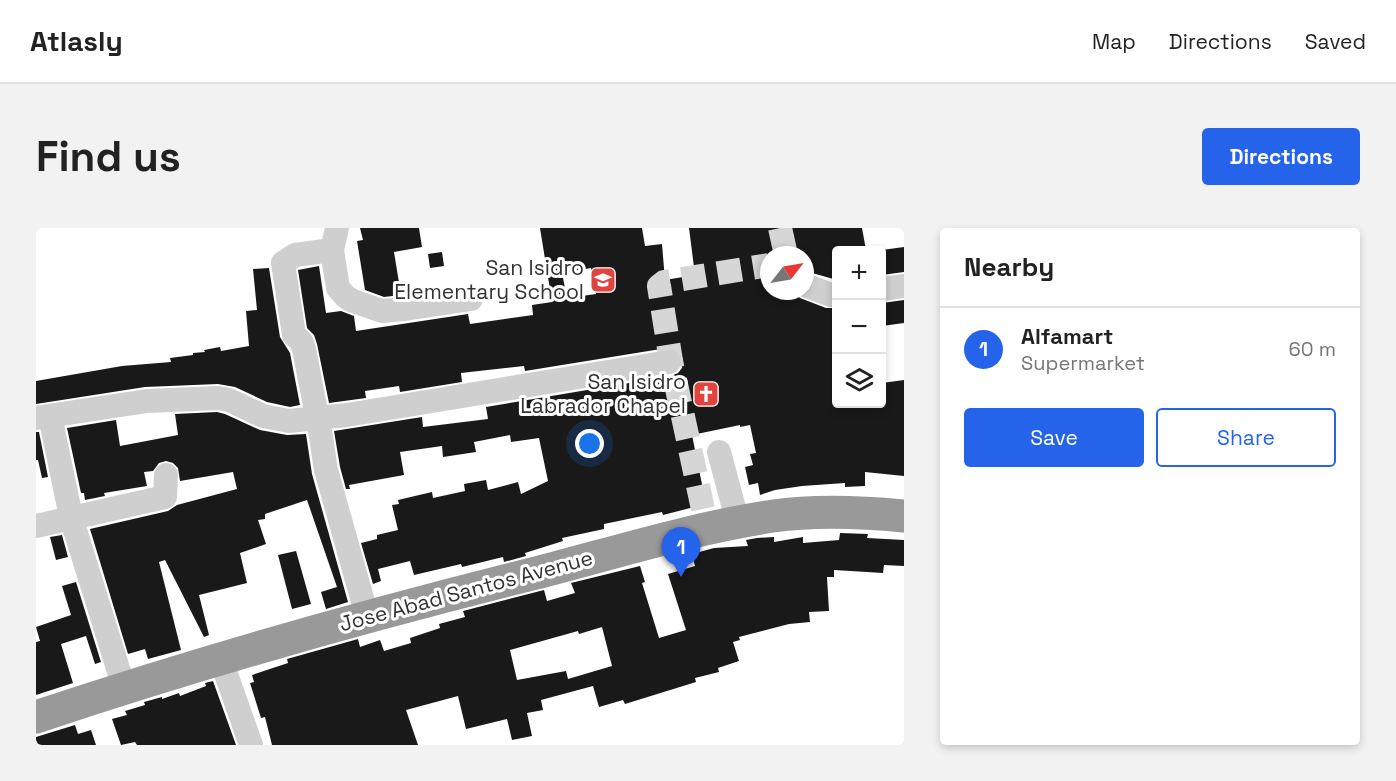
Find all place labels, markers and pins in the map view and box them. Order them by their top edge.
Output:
place label: San Isidro Elementary School [394,254,584,305]
school or university icon: San Isidro Elementary School [588,265,618,295]
place label: San Isidro Labrador Chapel [520,368,686,419]
church icon: San Isidro Labrador Chapel [691,379,721,409]
pin: 1 [662,528,700,577]

